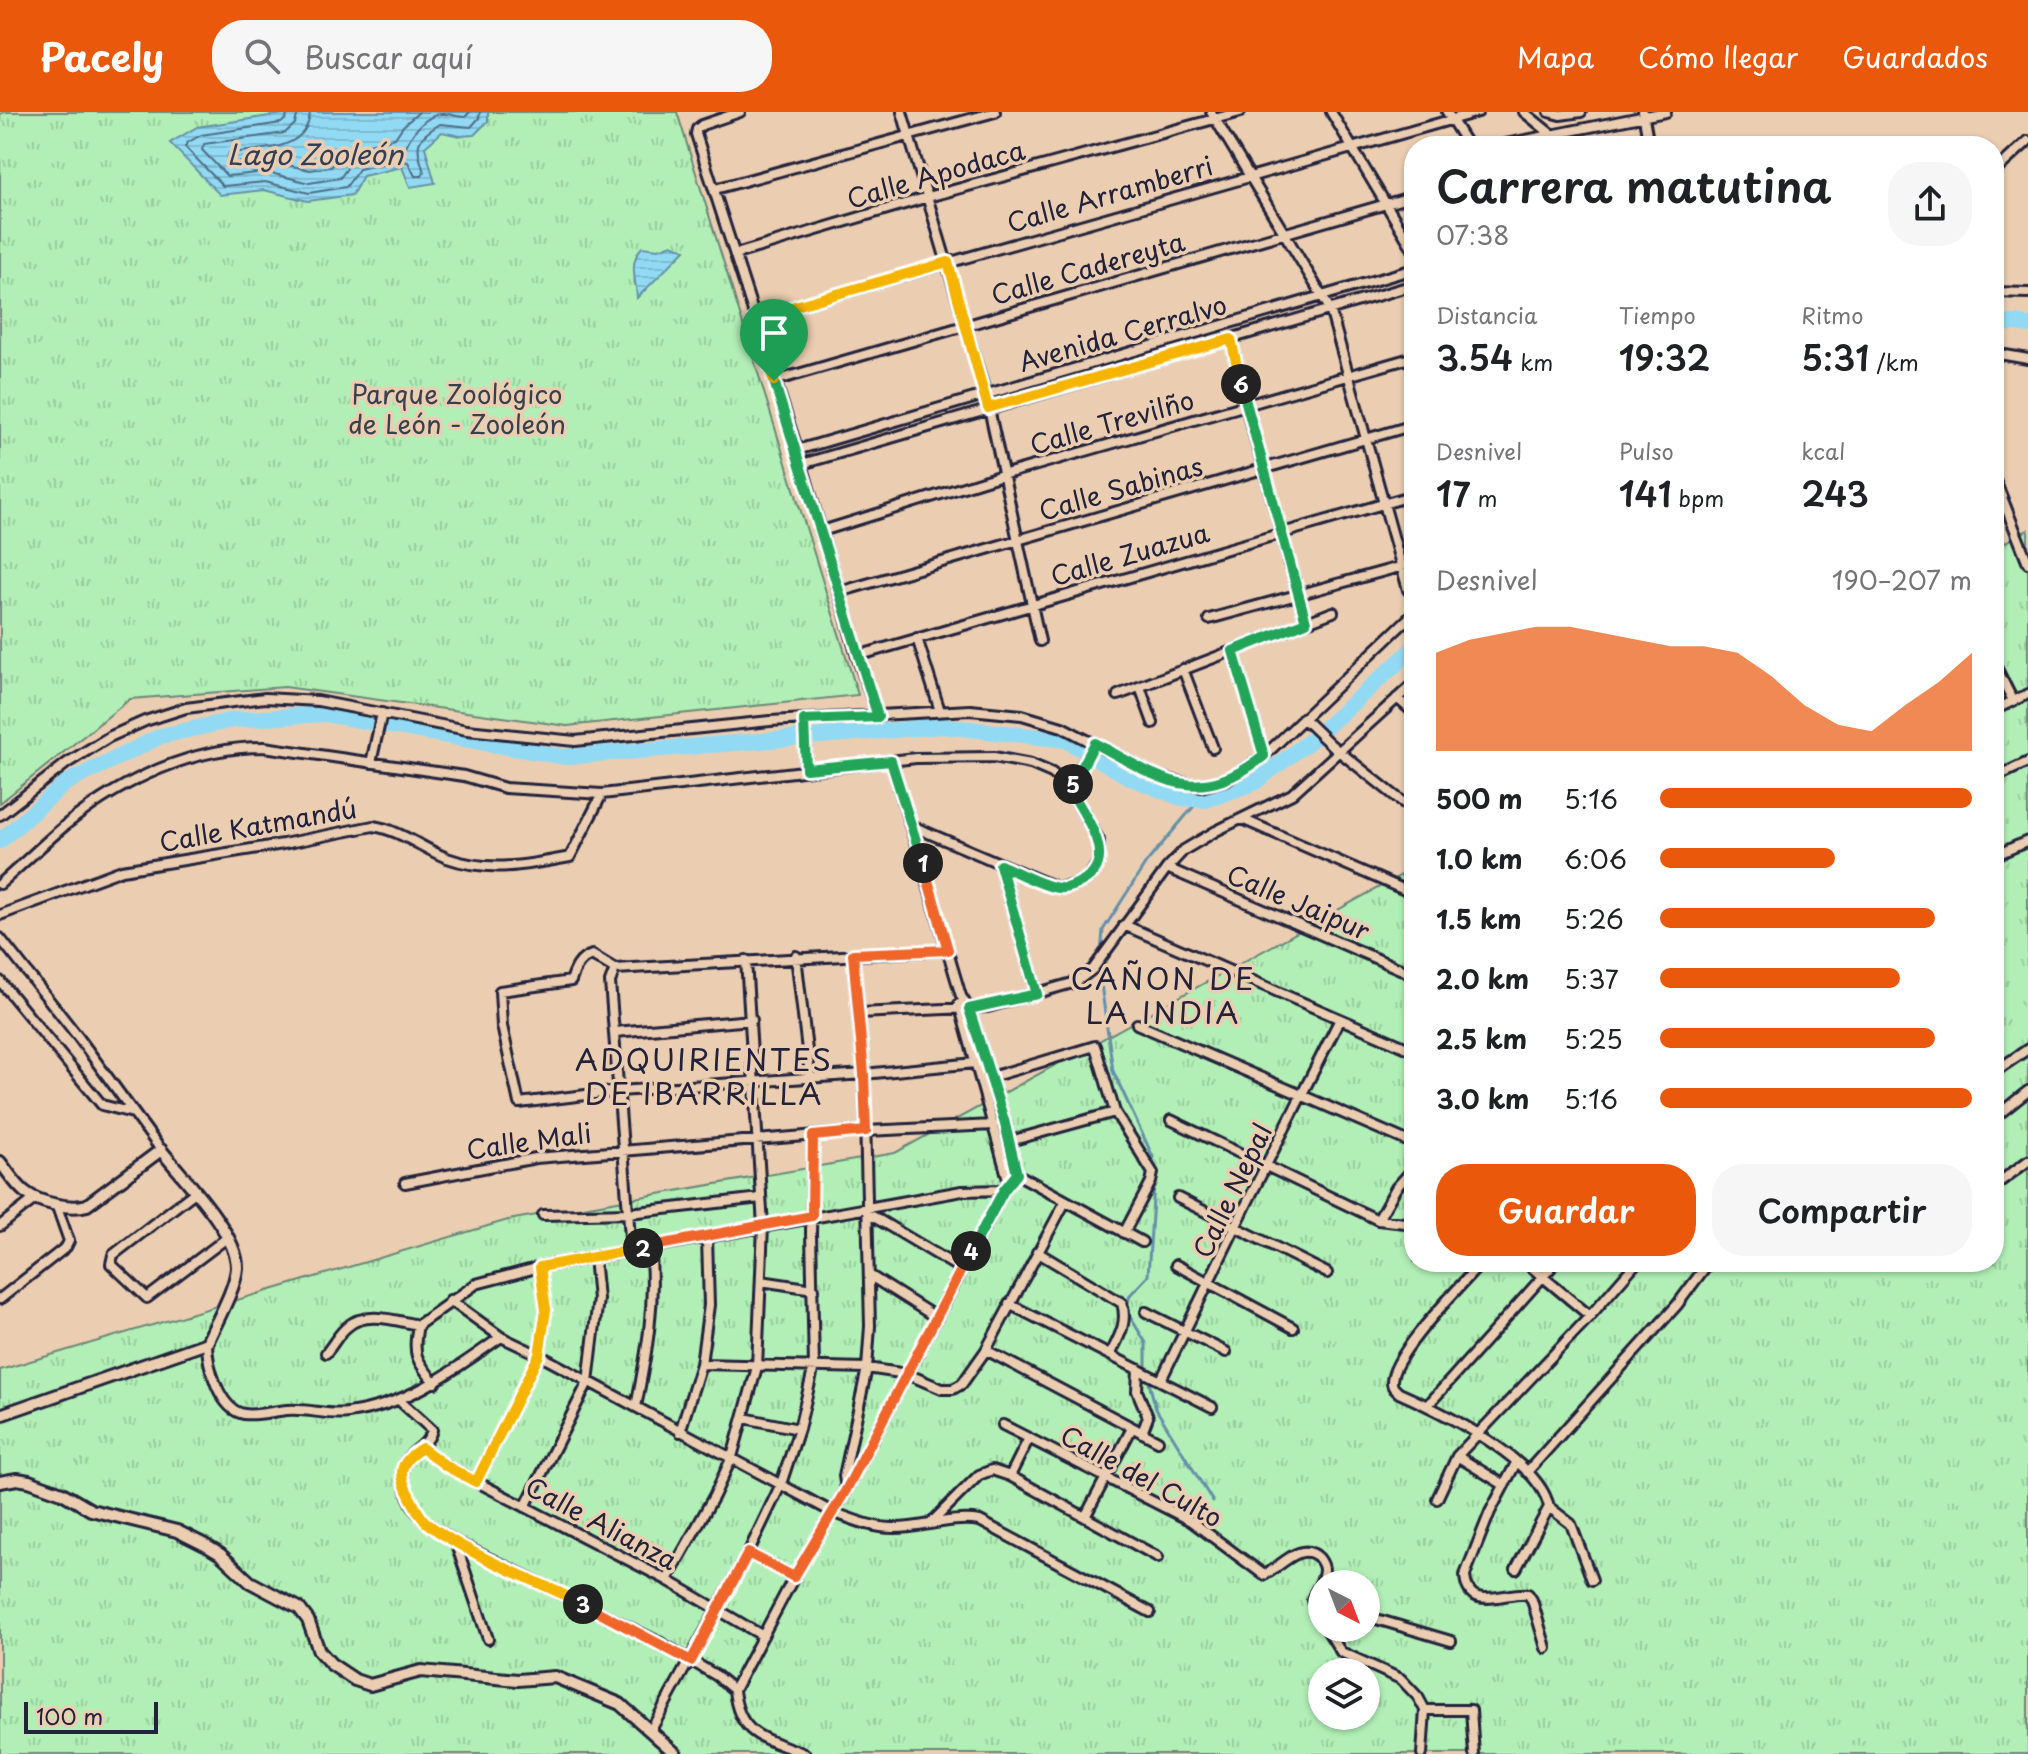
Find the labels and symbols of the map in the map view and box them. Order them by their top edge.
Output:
street label: Calle Apodaca [842,129,1030,218]
water label: Lago Zooleón [227,132,405,175]
street label: Calle Arramberri [1002,145,1217,242]
street label: Calle Cadereyta [986,221,1190,314]
street label: Avenida Cerralvo [1014,284,1231,381]
pin [740,299,808,381]
pin: 6 [1221,364,1261,404]
park label: Parque Zoológico de León - Zooleón [348,374,566,443]
street label: Calle Trevilño [1025,379,1198,464]
street label: Calle Sabinas [1034,446,1207,530]
street label: Calle Zuazua [1046,512,1214,595]
pin: 5 [1053,764,1093,804]
street label: Calle Katmandú [156,788,359,861]
pin: 1 [903,843,943,883]
street label: Calle Jaipur [1221,854,1376,949]
district label: CAÑON DE LA INDIA [1071,955,1255,1034]
district label: ADQUIRIENTES DE IBARRILLA [575,1036,833,1115]
street label: Calle Mali [464,1112,594,1169]
street label: Calle Nepal [1182,1116,1281,1264]
pin: 2 [623,1228,663,1268]
pin: 4 [951,1231,991,1271]
street label: Calle del Culto [1054,1415,1230,1536]
street label: Calle Alianza [519,1466,685,1579]
north arrow [1308,1570,1380,1642]
pin: 3 [563,1584,603,1624]
scale bar [24,1698,158,1734]

